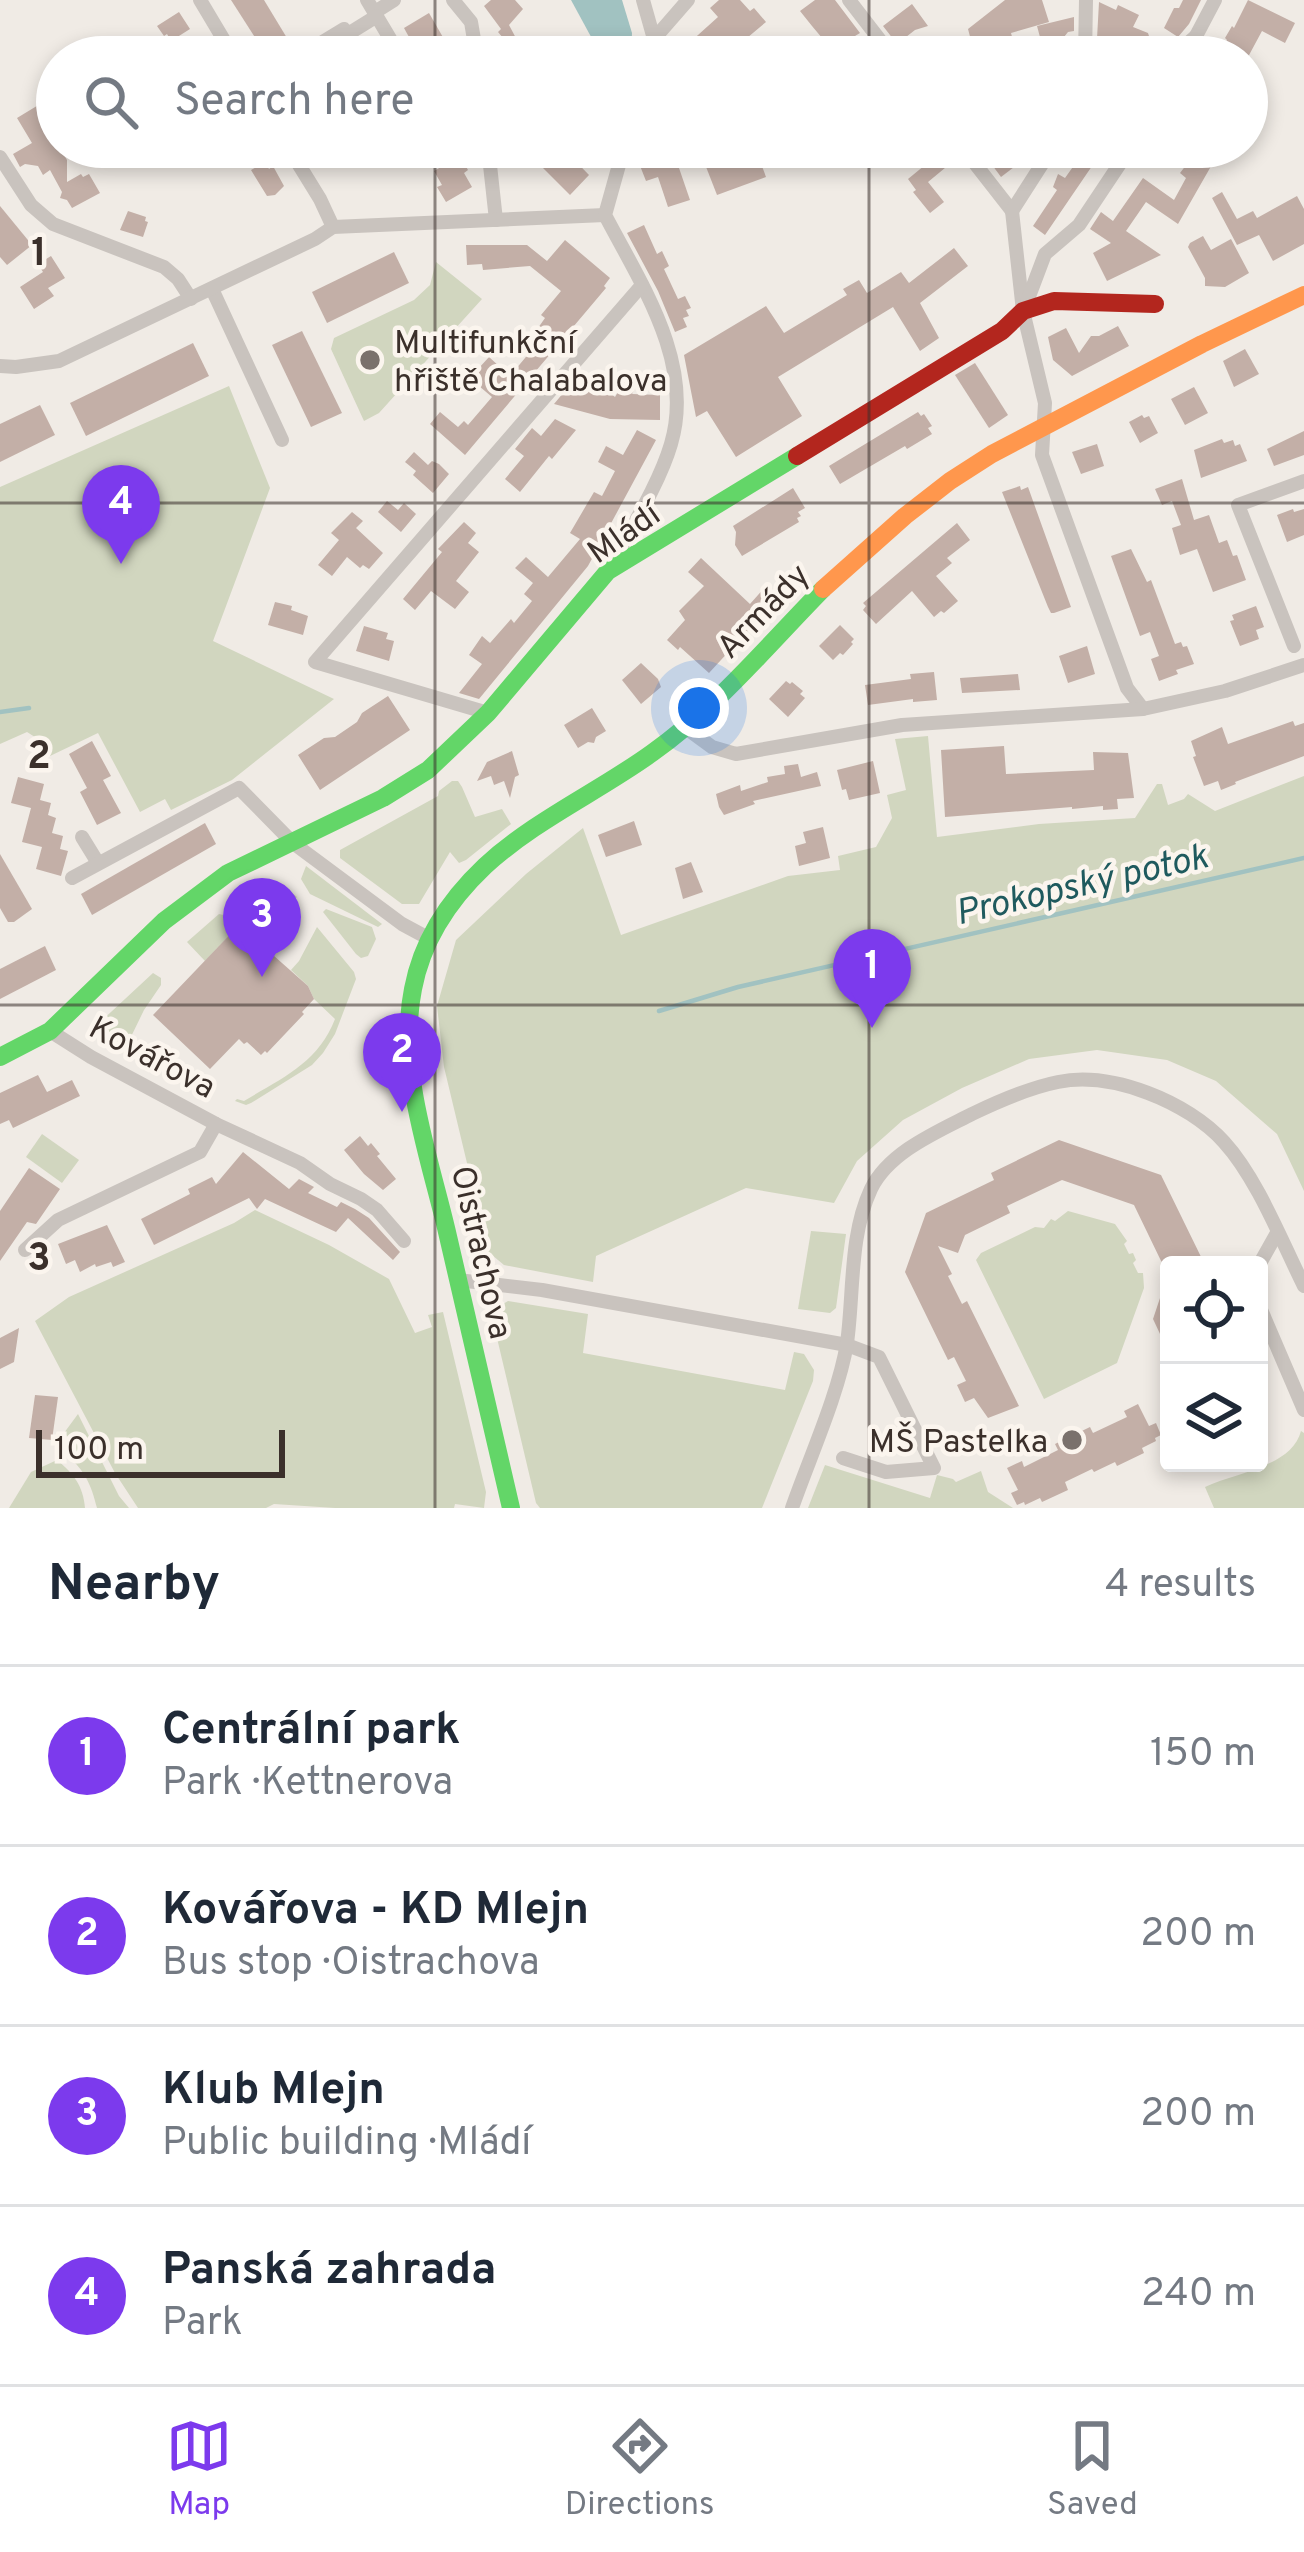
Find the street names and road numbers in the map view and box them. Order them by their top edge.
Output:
street label: Mládí [581,494,672,575]
street label: Armády [709,556,820,669]
street label: Kovářova [81,1009,222,1110]
street label: Oistrachova [439,1162,519,1343]

